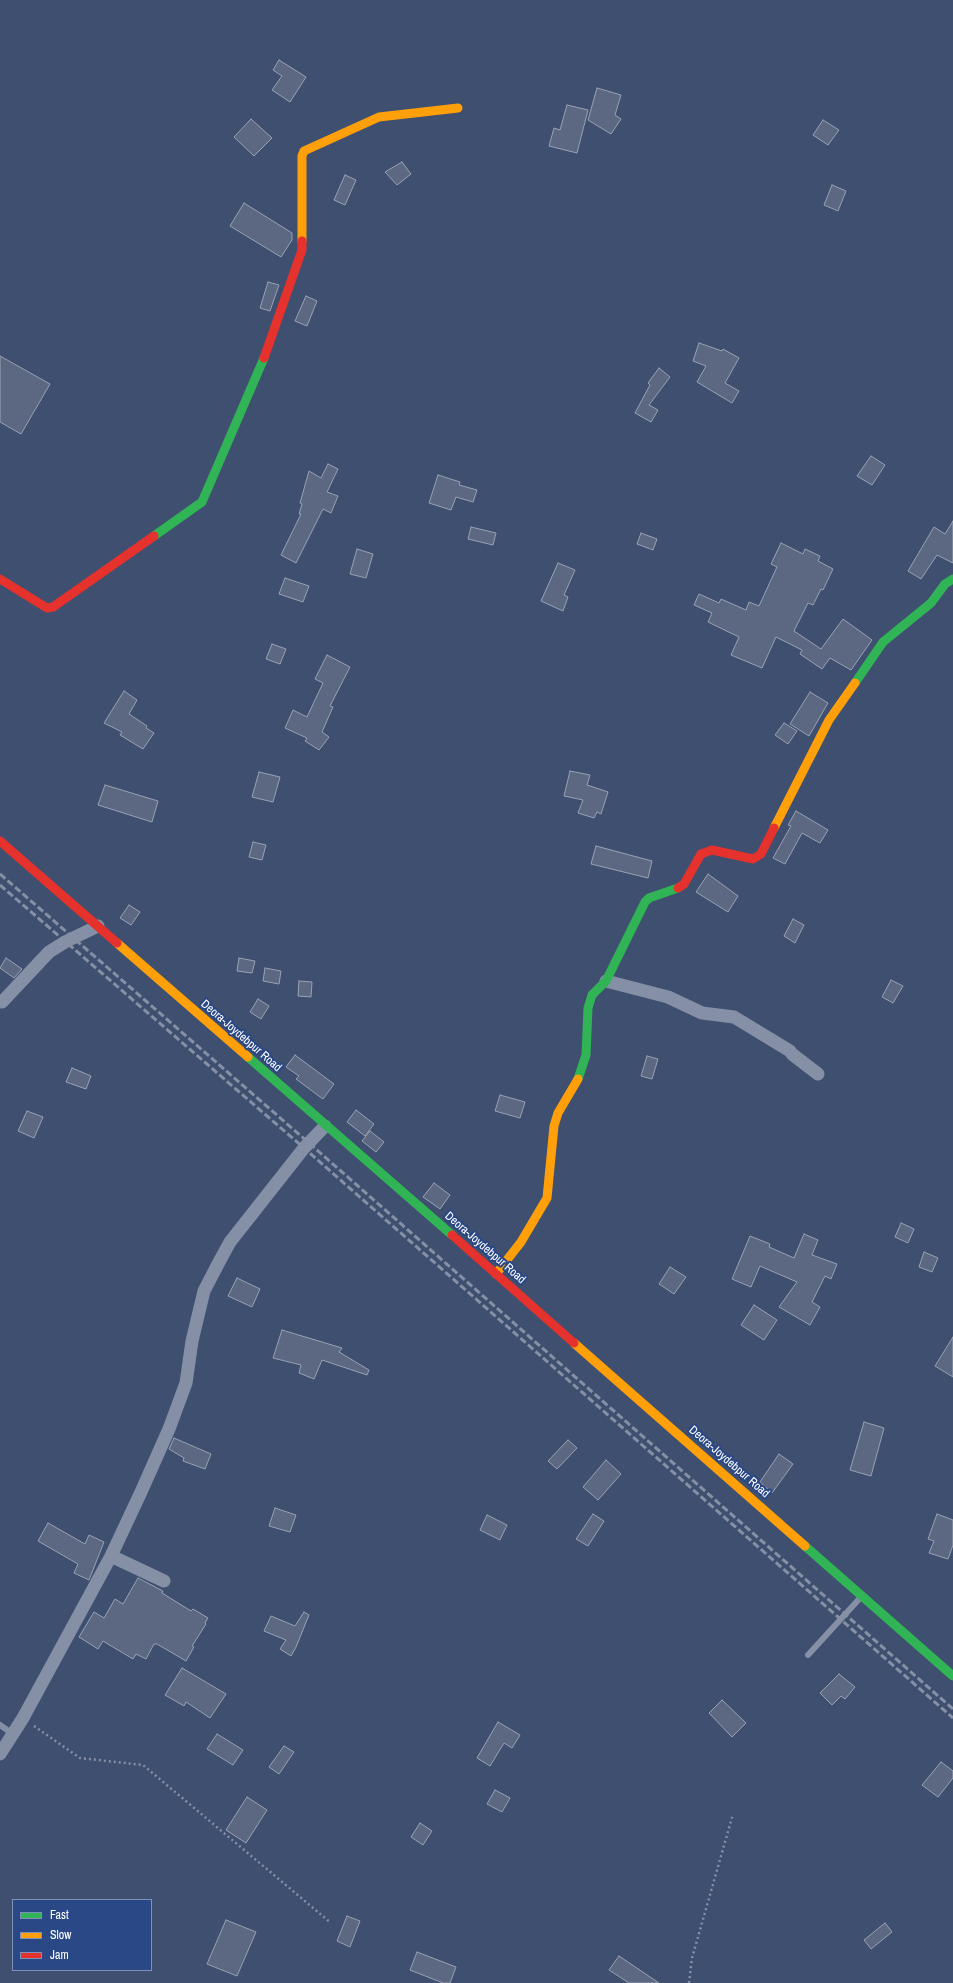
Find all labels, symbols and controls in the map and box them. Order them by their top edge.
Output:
street label: Deora-Joydebpur Road [198,997,284,1075]
street label: Deora-Joydebpur Road [442,1209,528,1287]
street label: Deora-Joydebpur Road [686,1423,772,1501]
legend [12,1899,152,1971]
text: Fast [50,1907,69,1923]
text: Slow [50,1927,71,1943]
text: Jam [50,1947,69,1963]

